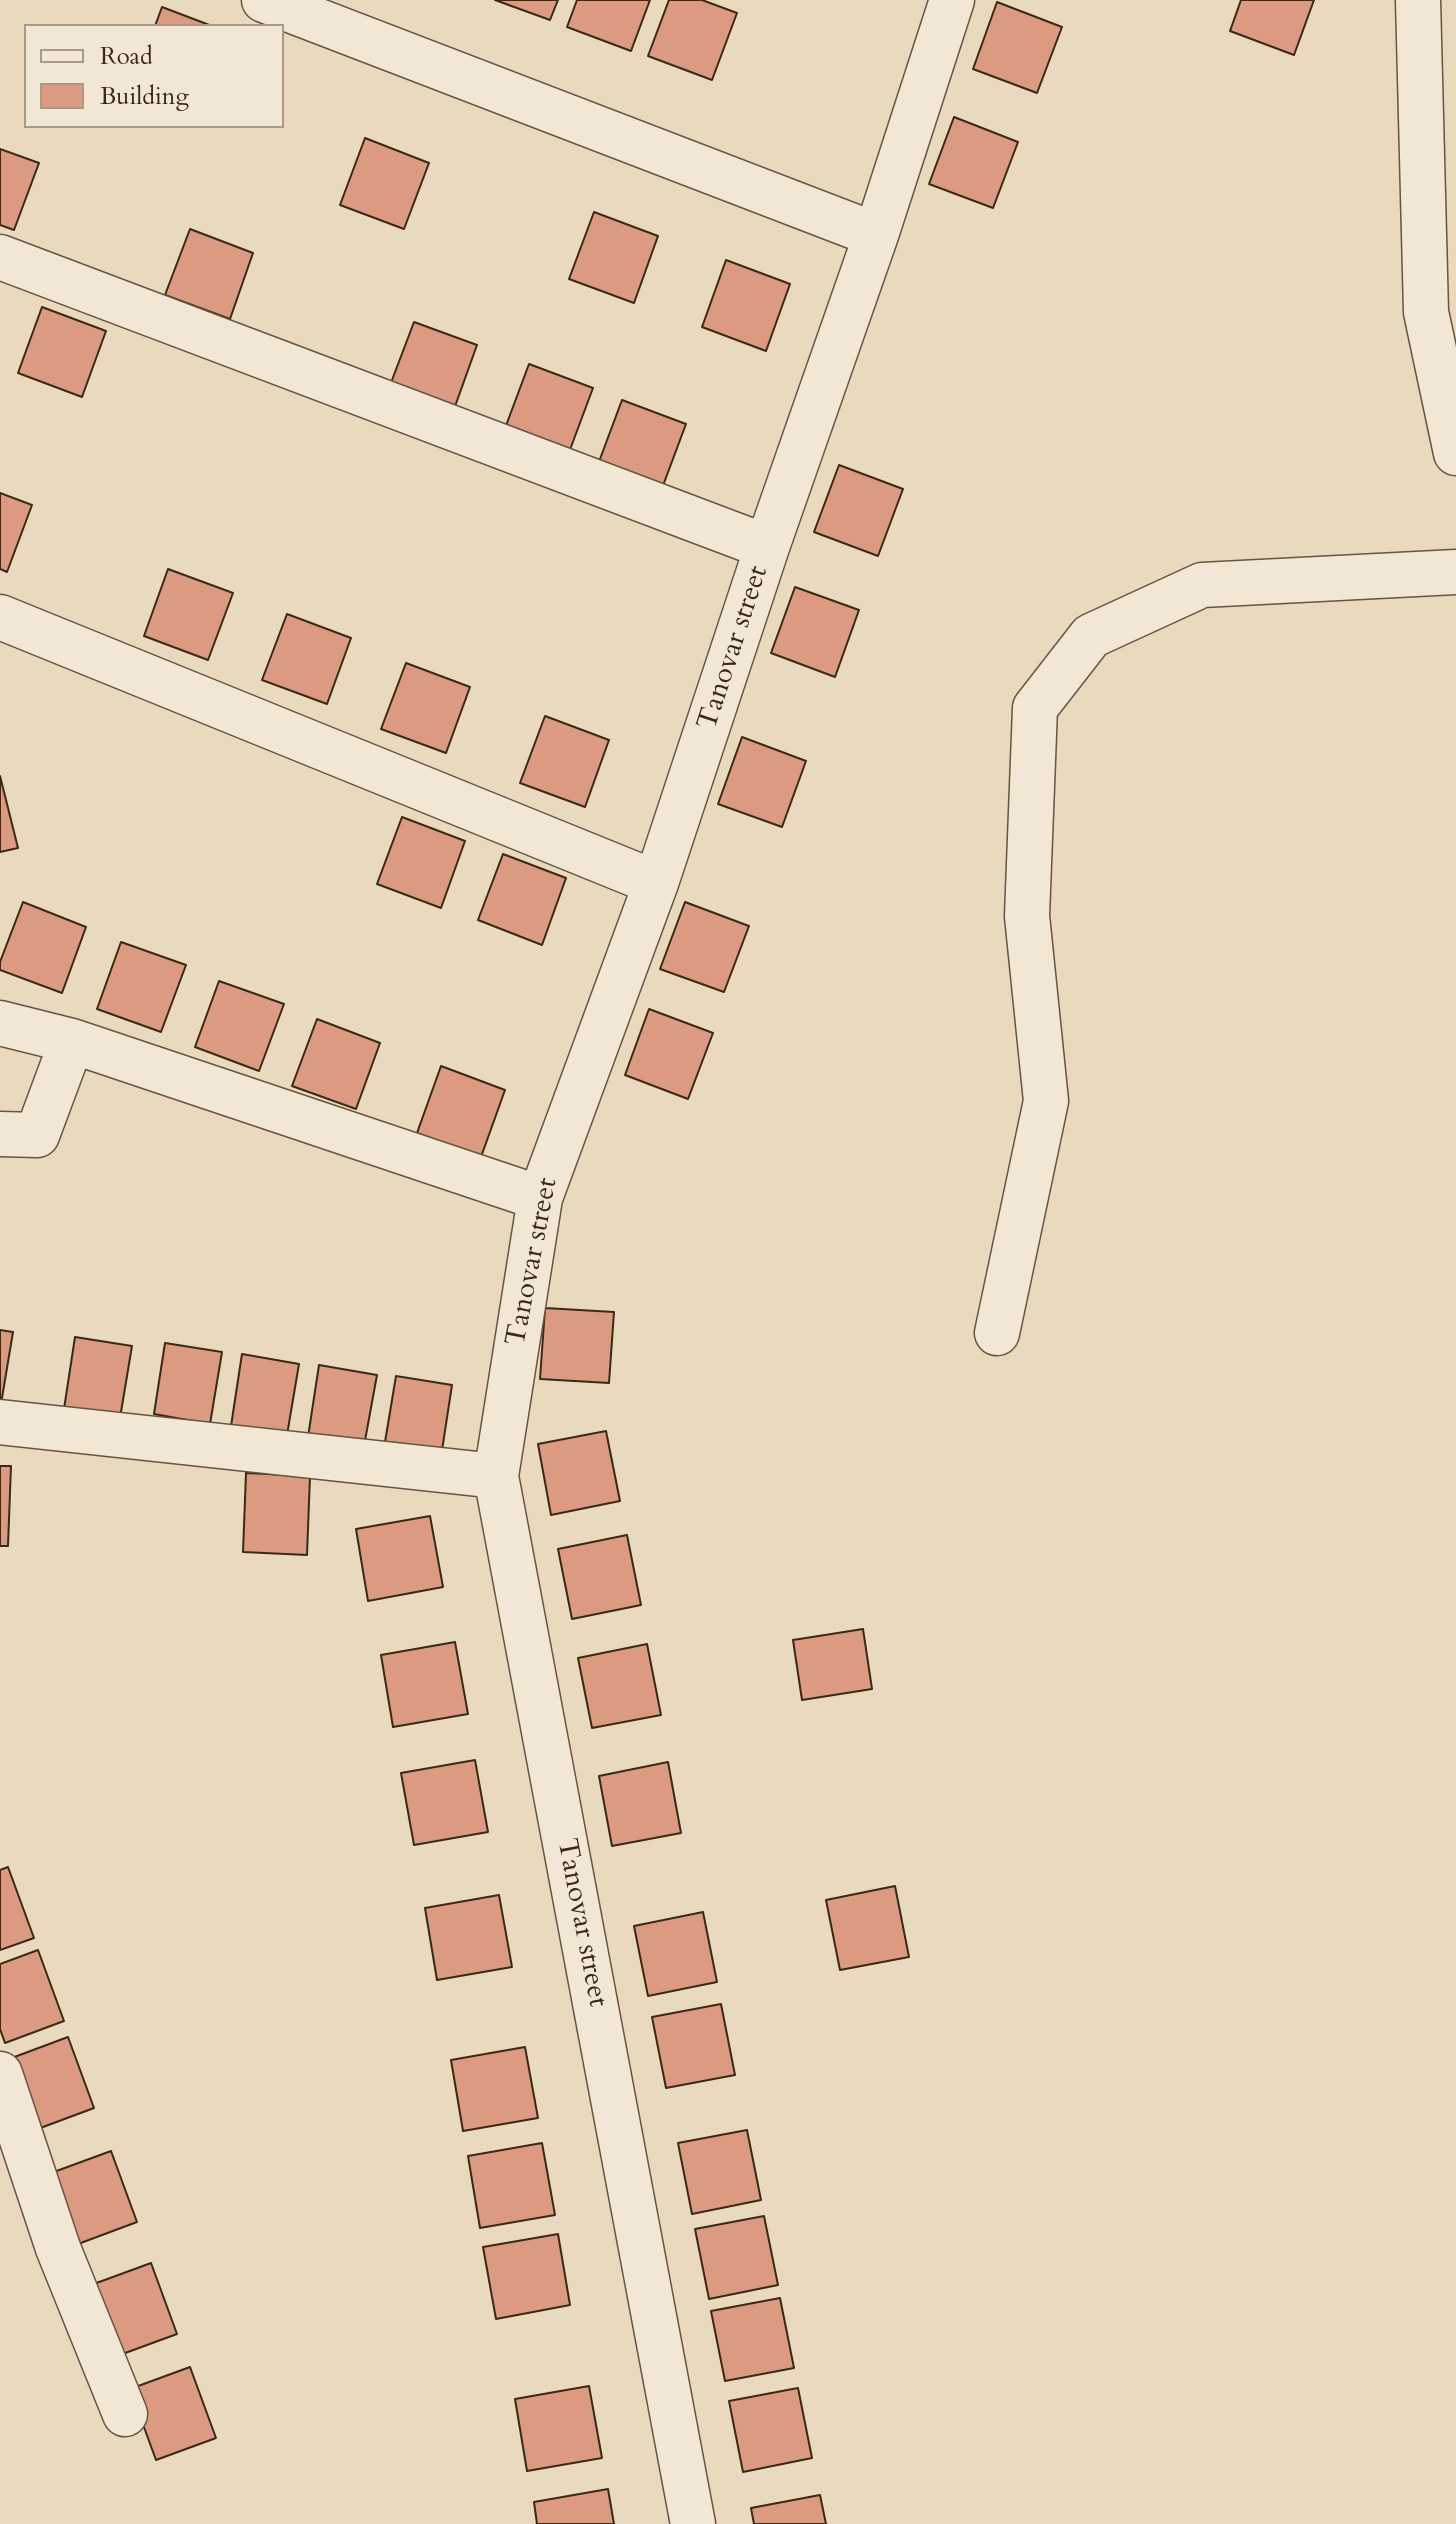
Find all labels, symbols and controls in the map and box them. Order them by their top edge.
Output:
legend [24,24,284,128]
text: Road [100,40,153,73]
text: Building [100,80,189,113]
street label: Tanovar street [692,562,776,734]
street label: Tanovar street [500,1175,566,1349]
street label: Tanovar street [548,1836,614,2010]

